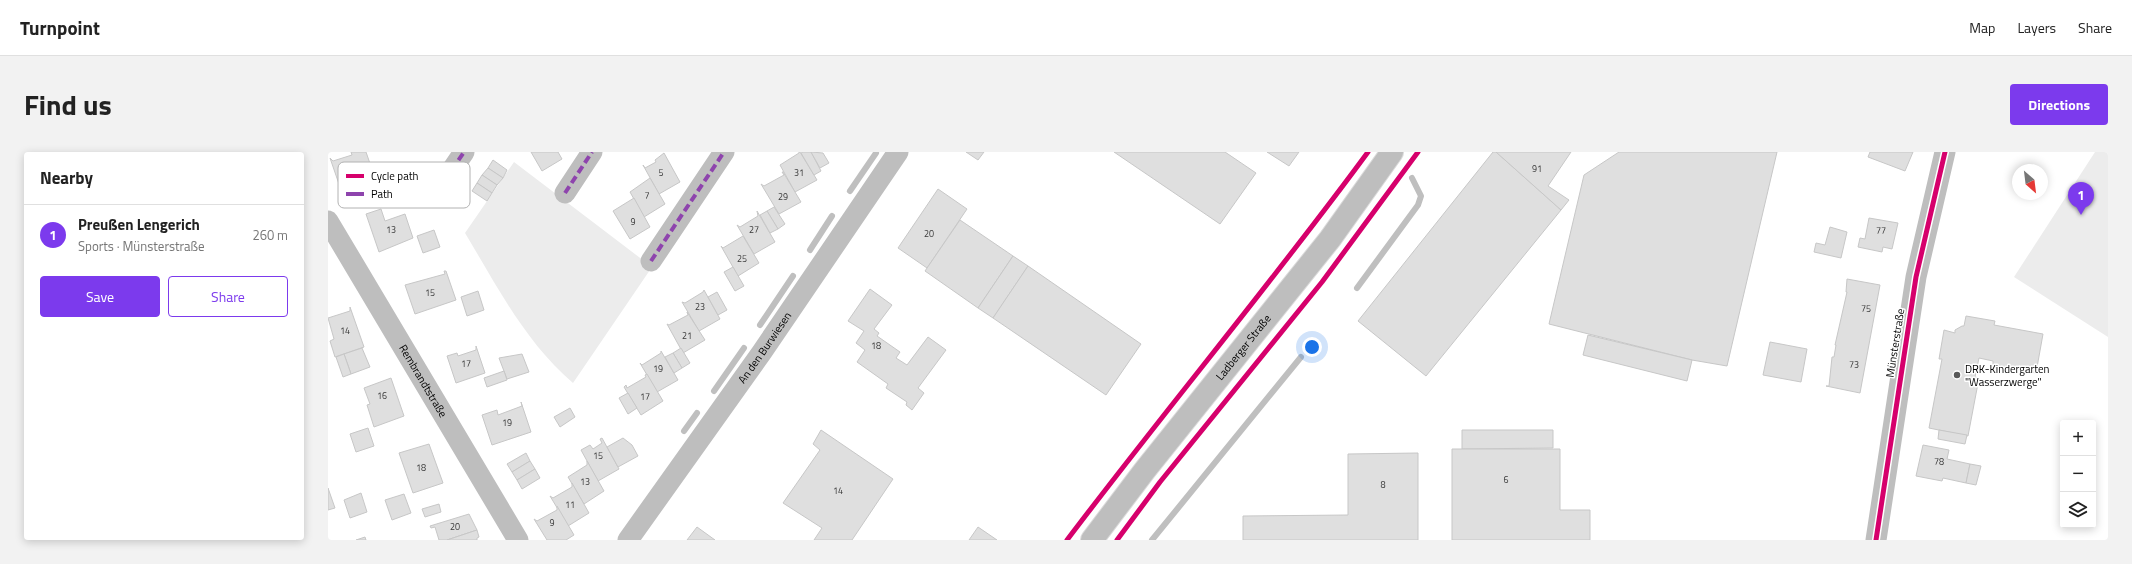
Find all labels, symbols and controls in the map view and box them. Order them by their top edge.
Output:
text: Turnpoint [20,13,100,42]
text: Map [1969,17,1995,38]
text: Layers [2017,17,2056,38]
text: Share [2078,17,2112,38]
text: Find us [24,83,112,126]
button: Directions [2010,84,2108,125]
legend [338,162,470,208]
house number: 91 [1532,162,1542,175]
north arrow [2012,164,2048,200]
text: Nearby [40,165,93,191]
house number: 5 [658,166,664,179]
house number: 31 [794,166,804,179]
text: Cycle path [371,168,419,184]
pin: 1 [2068,182,2094,215]
text: Path [371,186,393,202]
house number: 7 [644,189,650,202]
house number: 29 [778,190,788,203]
text: Preußen Lengerich [78,213,200,236]
house number: 9 [630,215,636,228]
house number: 13 [386,223,396,236]
house number: 27 [749,223,759,236]
house number: 77 [1876,224,1886,237]
text: 1 [49,225,57,245]
text: 260 m [252,225,288,245]
house number: 20 [924,227,934,240]
text: Sports · Münsterstraße [78,236,205,256]
house number: 25 [737,252,747,265]
button: Save [40,276,160,317]
button: Share [168,276,288,317]
house number: 15 [425,286,435,299]
house number: 23 [695,300,705,313]
house number: 75 [1861,302,1871,315]
street label: Münsterstraße [1882,307,1908,379]
street label: An den Burwiesen [734,308,795,387]
street label: Ladberger Straße [1212,311,1275,384]
house number: 14 [340,324,350,337]
house number: 21 [682,329,692,342]
your location [1302,337,1322,357]
house number: 18 [871,339,881,352]
street label: Rembrandtstraße [395,341,451,421]
house number: 17 [461,357,471,370]
house number: 73 [1849,358,1859,371]
place label: DRK-Kindergarten "Wasserzwerge" [1965,361,2050,390]
house number: 19 [653,362,663,375]
marker: DRK-Kindergarten "Wasserzwerge" [1952,370,1962,380]
house number: 16 [377,389,387,402]
house number: 17 [640,390,650,403]
house number: 19 [502,416,512,429]
map controls [2060,420,2096,528]
button: + [2060,420,2096,456]
house number: 15 [593,449,603,462]
house number: 78 [1934,455,1944,468]
button: − [2060,456,2096,492]
house number: 18 [416,461,426,474]
house number: 6 [1503,473,1509,486]
house number: 13 [580,475,590,488]
house number: 8 [1380,478,1386,491]
house number: 14 [833,484,843,497]
button: layers [2060,492,2096,528]
house number: 11 [565,498,575,511]
house number: 9 [549,516,555,529]
house number: 20 [450,520,460,533]

